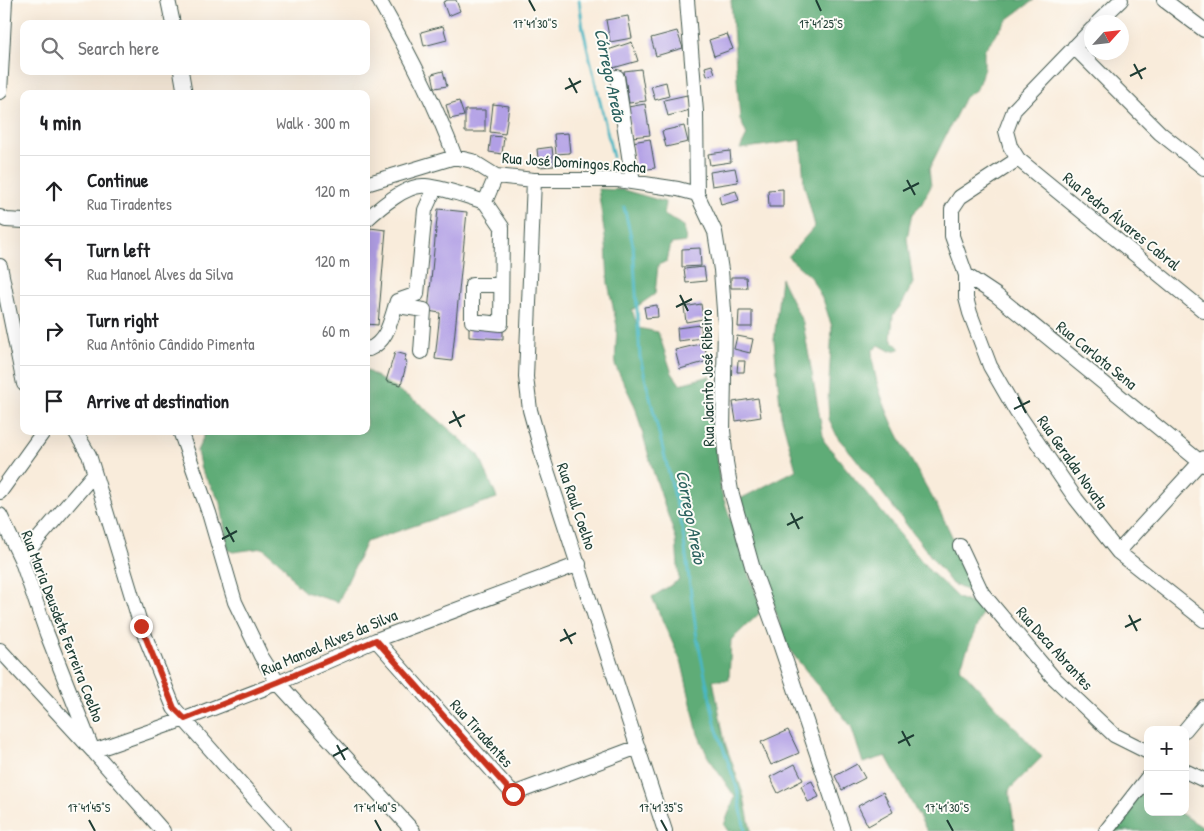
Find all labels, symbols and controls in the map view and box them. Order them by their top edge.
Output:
text: 17°41'30"S [513,15,557,32]
text: 17°41'25"S [799,15,843,32]
north arrow [1084,15,1129,60]
search box [20,20,370,75]
water label: Córrego Areão [588,26,633,126]
icon: search [38,34,66,62]
text: Search here [78,35,159,61]
text: 4 min [40,108,81,137]
text: Walk · 300 m [276,112,350,134]
street label: Rua José Domingos Rocha [501,146,647,178]
text: Continue [87,167,148,193]
street label: Rua Pedro Álvares Cabral [1058,167,1186,276]
icon: ahead [40,177,68,205]
text: 120 m [315,180,350,202]
text: Rua Tiradentes [87,193,172,215]
text: Turn left [87,237,150,263]
icon: left [40,247,68,275]
text: 120 m [315,250,350,272]
text: Rua Manoel Alves da Silva [87,263,233,285]
text: Turn right [87,307,158,333]
street label: Rua Jacinto José Ribeiro [695,309,719,447]
street label: Rua Carlota Sena [1052,316,1142,394]
icon: right [40,317,68,345]
text: 60 m [322,320,350,342]
text: Rua Antônio Cândido Pimenta [87,333,255,355]
icon: arrive [40,387,68,415]
text: Arrive at destination [87,388,229,414]
street label: Rua Geralda Novata [1032,411,1114,513]
street label: Rua Raul Coelho [552,460,602,553]
water label: Córrego Areão [670,468,713,567]
street label: Rua Maria Deusdete Ferreira Coelho [16,527,110,725]
street label: Rua Deca Abrantes [1011,601,1099,695]
street label: Rua Manoel Alves da Silva [257,603,401,681]
route end [130,615,153,638]
street label: Rua Tiradentes [445,694,519,772]
map controls [1144,726,1189,816]
button: + [1144,726,1189,771]
button: − [1144,771,1189,816]
route start [502,783,525,806]
text: 17°41'45"S [68,799,111,816]
text: 17°41'40"S [354,799,397,816]
text: 17°41'35"S [639,799,683,816]
text: 17°41'30"S [925,799,969,816]

